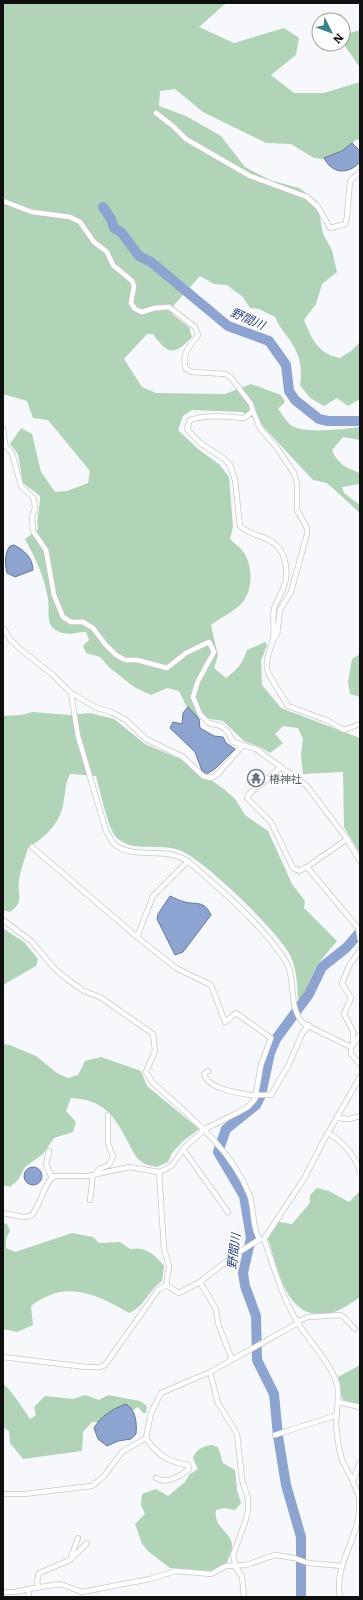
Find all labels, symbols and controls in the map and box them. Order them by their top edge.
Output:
north arrow [311,12,351,52]
text: N [330,31,348,48]
water label: 野間川 [228,302,270,334]
temple icon: 椿神社 [246,768,266,788]
place label: 椿神社 [269,770,302,786]
water label: 野間川 [222,1230,244,1270]

